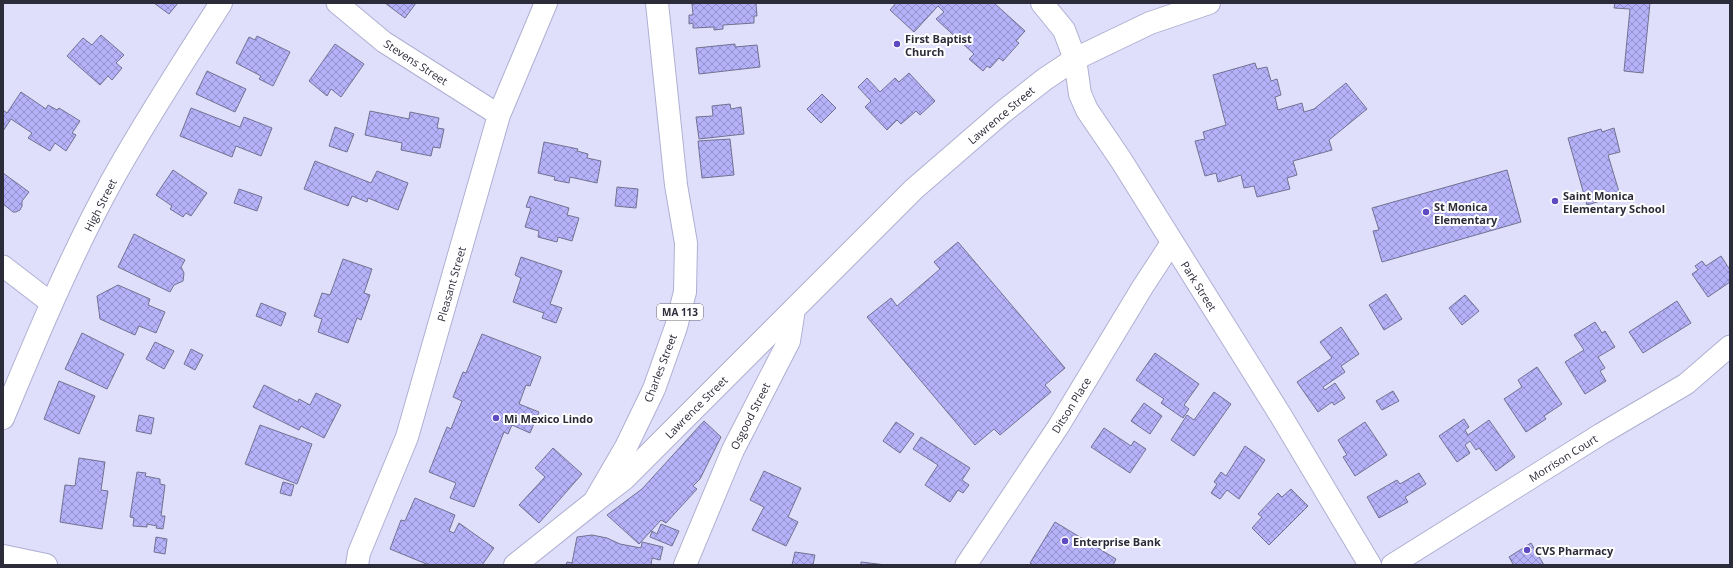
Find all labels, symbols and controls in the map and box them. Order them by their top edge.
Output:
place label: First Baptist Church [905,31,972,59]
street label: Stevens Street [381,36,451,88]
marker: First Baptist Church [892,39,902,49]
street label: Lawrence Street [964,83,1038,147]
street label: High Street [80,176,120,234]
place label: Saint Monica Elementary School [1563,188,1665,216]
marker: Saint Monica Elementary School [1550,196,1560,206]
place label: St Monica Elementary [1434,199,1498,227]
marker: St Monica Elementary [1421,207,1431,217]
street label: Pleasant Street [433,245,469,323]
street label: Park Street [1178,258,1220,314]
road number: MA 113 [657,304,703,320]
street label: Charles Street [640,332,680,404]
street label: Lawrence Street [661,372,731,442]
street label: Ditson Place [1048,374,1094,436]
street label: Osgood Street [727,380,773,452]
place label: Mi Mexico Lindo [504,411,593,426]
marker: Mi Mexico Lindo [491,413,501,423]
street label: Morrison Court [1526,431,1600,485]
place label: Enterprise Bank [1073,534,1161,549]
marker: Enterprise Bank [1060,536,1070,546]
place label: CVS Pharmacy [1535,543,1614,558]
marker: CVS Pharmacy [1522,545,1532,555]

